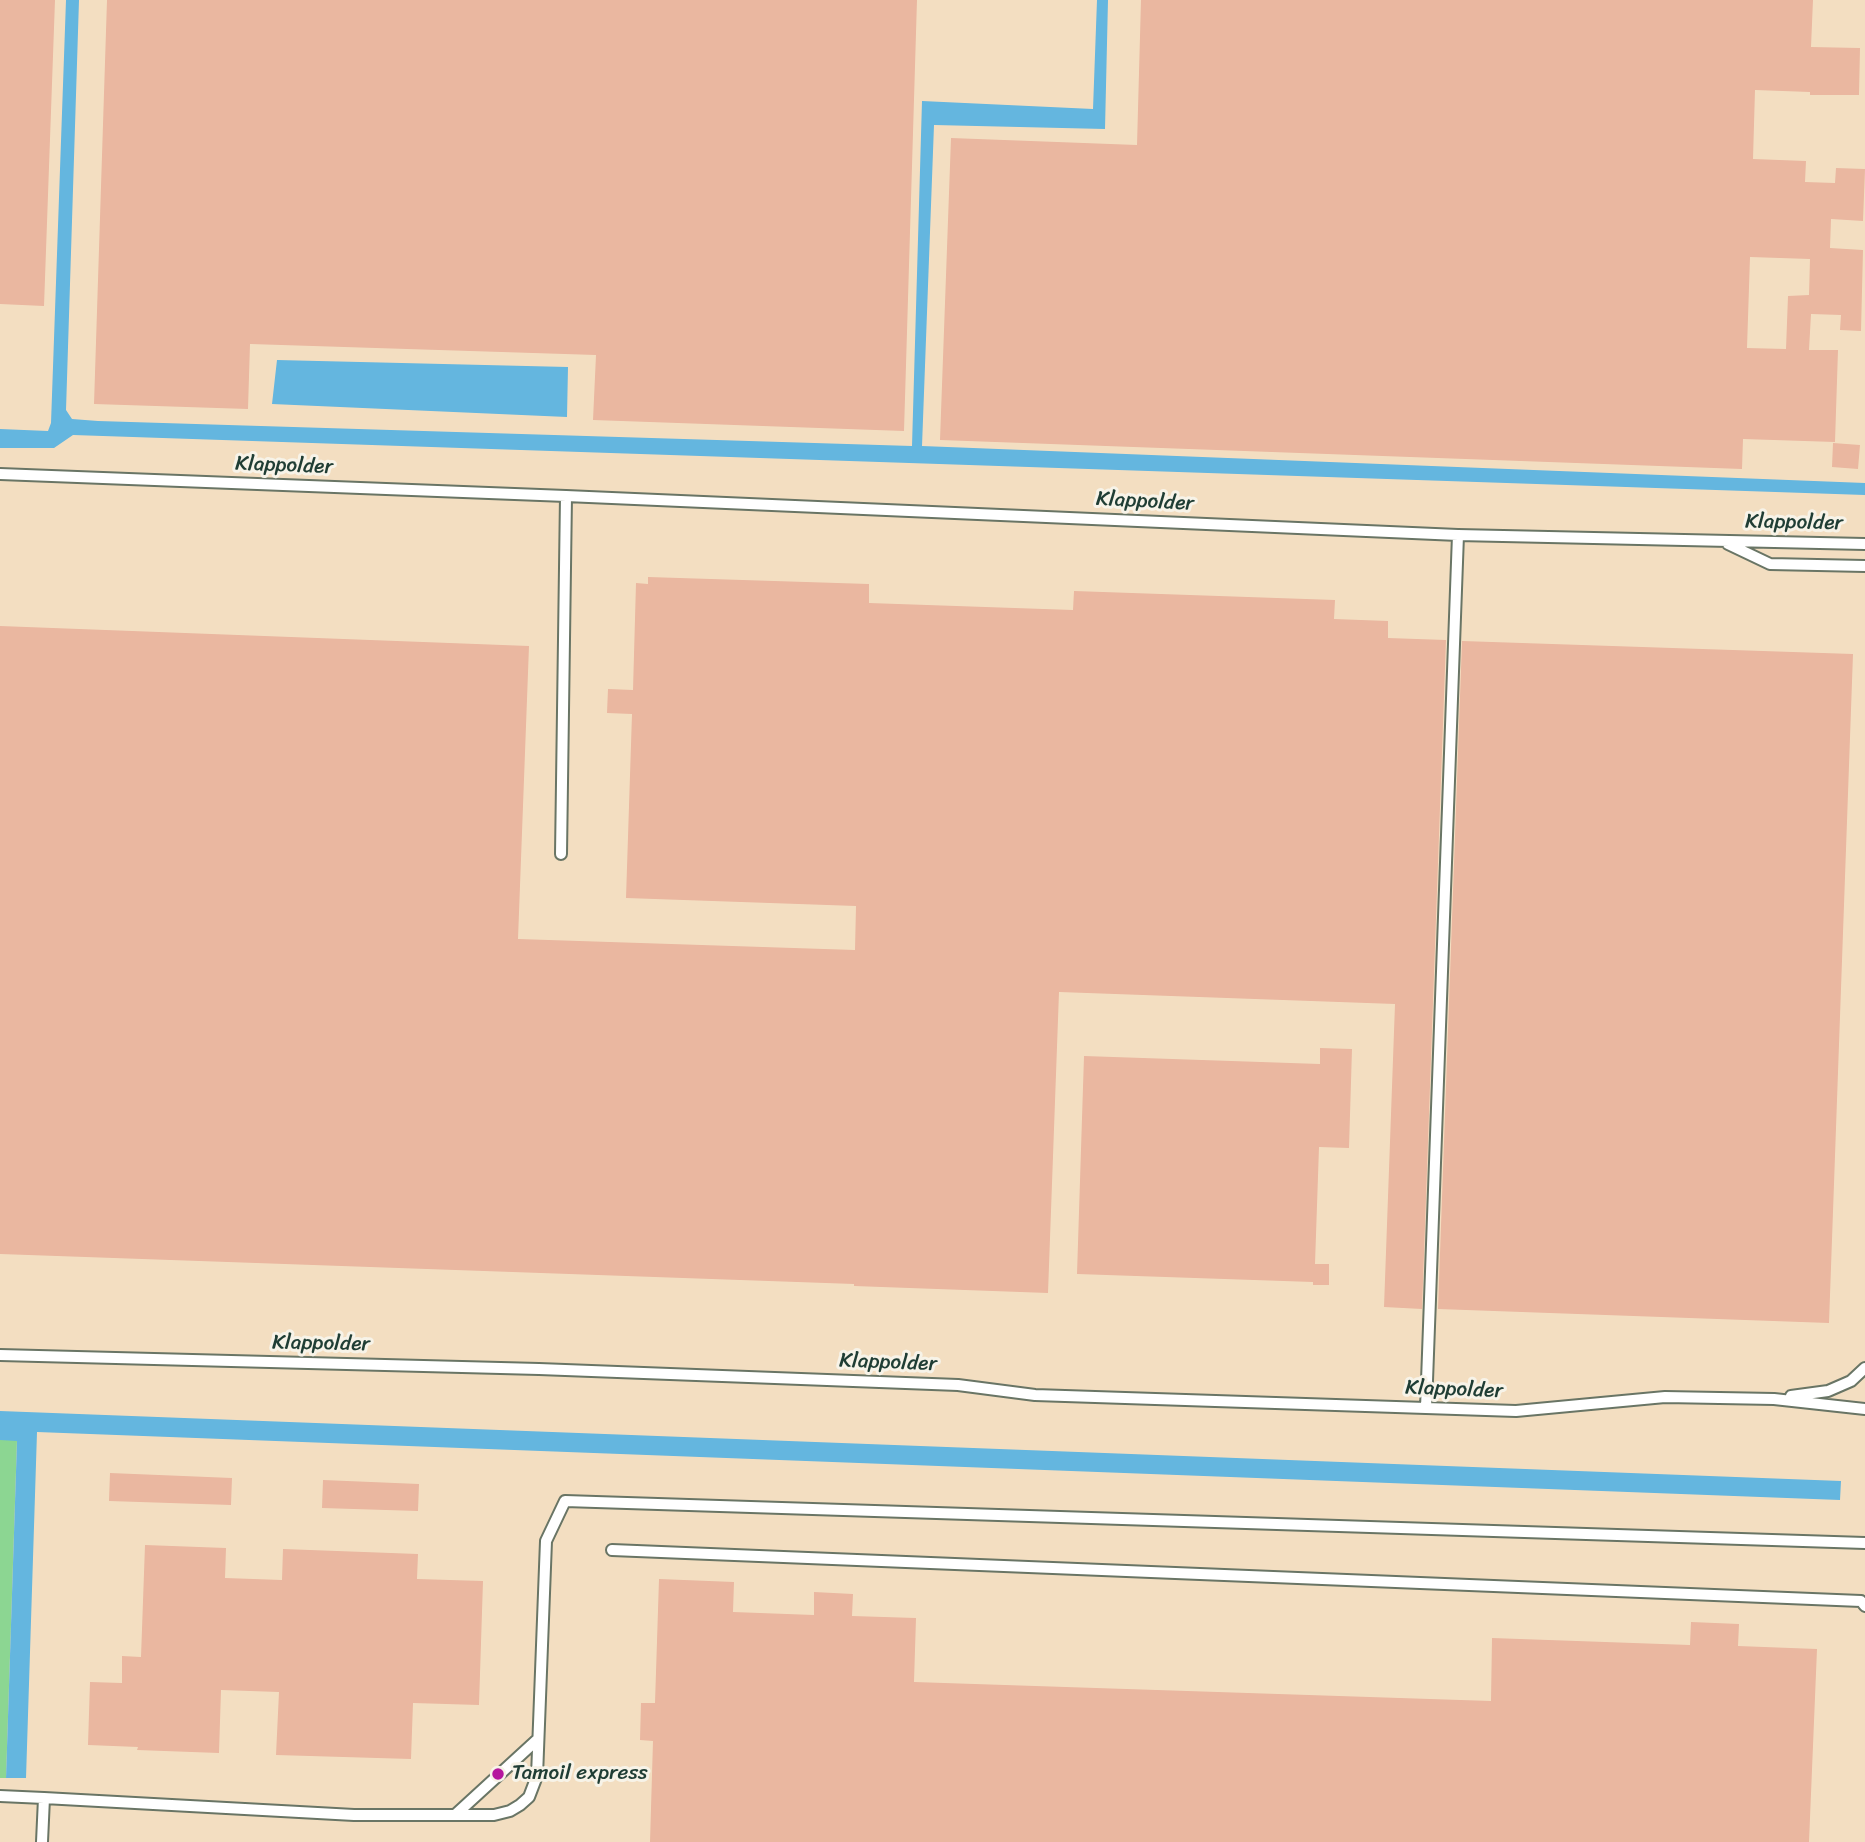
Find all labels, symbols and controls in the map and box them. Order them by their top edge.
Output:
street label: Klappolder [235,452,333,480]
street label: Klappolder [1095,487,1195,517]
street label: Klappolder [1745,510,1843,536]
street label: Klappolder [272,1331,370,1357]
street label: Klappolder [839,1349,937,1377]
street label: Klappolder [1405,1376,1503,1404]
place label: Tamoil express [512,1761,648,1787]
marker: Tamoil express [490,1766,506,1782]

